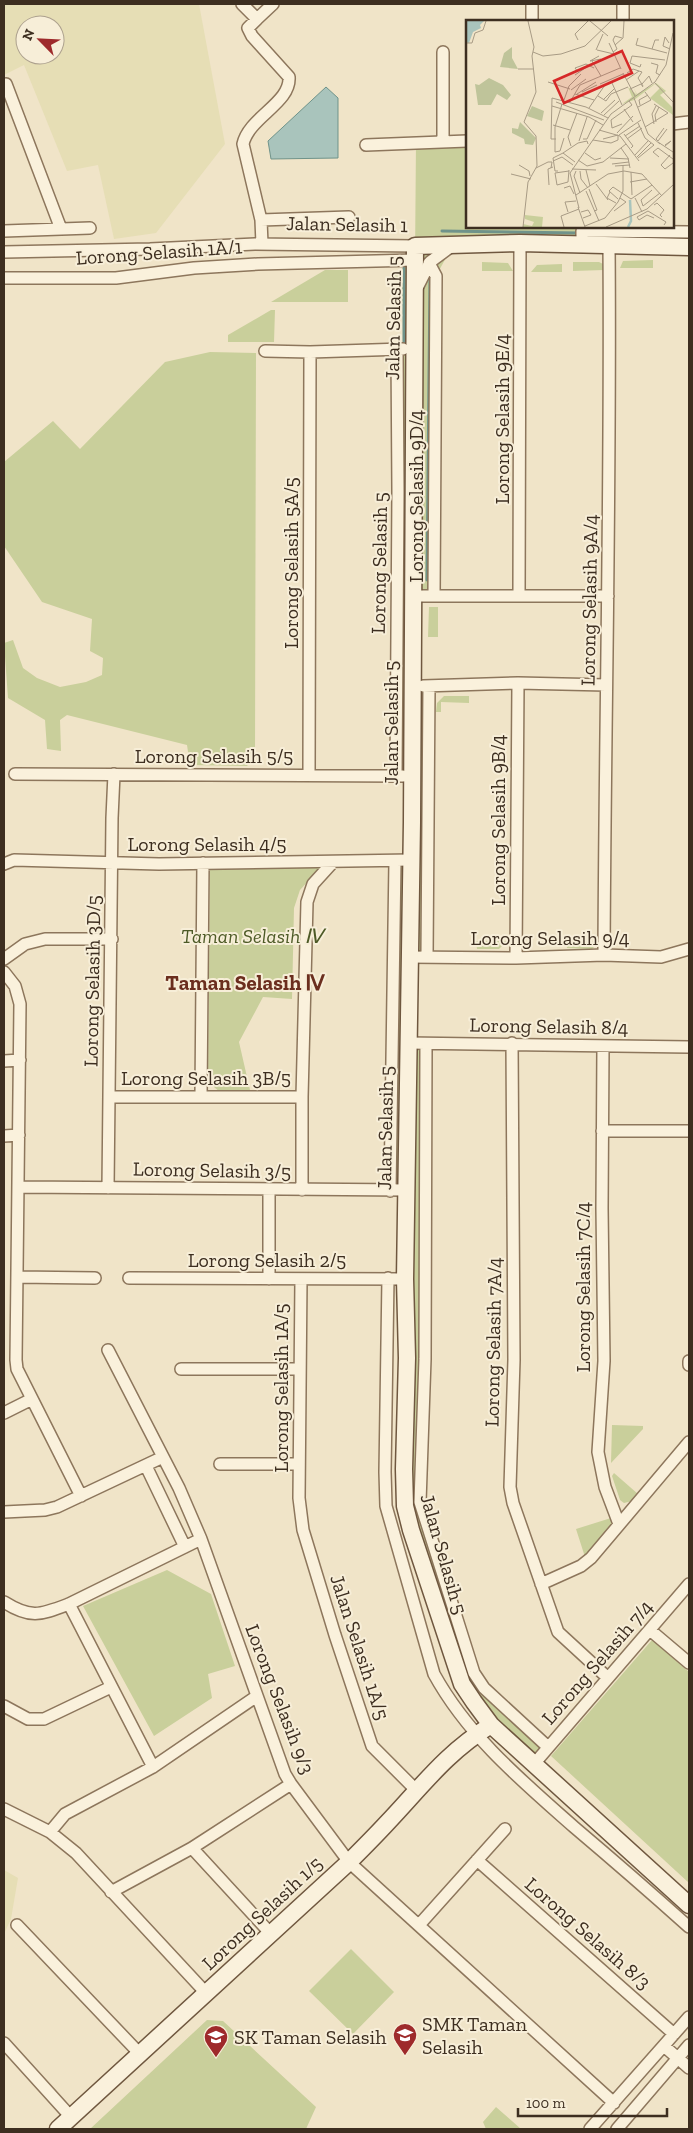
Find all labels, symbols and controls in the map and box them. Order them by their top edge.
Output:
north arrow [15,15,65,65]
inset map [466,20,673,228]
text: N [19,26,39,43]
street label: Jalan Selasih 1 [286,211,408,237]
street label: Lorong Selasih 1A/1 [75,234,243,270]
street label: Jalan Selasih 5 [380,256,406,380]
street label: Lorong Selasih 9E/4 [490,333,514,504]
street label: Lorong Selasih 9D/4 [404,409,428,582]
street label: Lorong Selasih 5A/5 [279,477,303,649]
street label: Lorong Selasih 5 [366,492,392,634]
street label: Lorong Selasih 9A/4 [576,514,603,686]
street label: Jalan Selasih 5 [379,661,403,785]
street label: Lorong Selasih 9B/4 [486,734,510,906]
street label: Lorong Selasih 5/5 [135,744,293,768]
street label: Lorong Selasih 4/5 [127,832,287,856]
street label: Lorong Selasih 3D/5 [79,895,105,1067]
park label: Taman Selasih Ⅳ [181,924,326,948]
street label: Lorong Selasih 9/4 [471,926,630,950]
district label: Taman Selasih Ⅳ [165,970,325,995]
street label: Lorong Selasih 8/4 [469,1013,629,1039]
street label: Lorong Selasih 3B/5 [121,1066,291,1090]
street label: Jalan Selasih 5 [372,1066,398,1190]
street label: Lorong Selasih 3/5 [133,1157,291,1183]
street label: Lorong Selasih 7C/4 [571,1201,595,1372]
street label: Lorong Selasih 2/5 [188,1248,346,1272]
street label: Lorong Selasih 7A/4 [480,1257,506,1427]
street label: Lorong Selasih 1A/5 [269,1303,293,1473]
street label: Jalan Selasih 5 [415,1491,473,1617]
street label: Jalan Selasih 1A/5 [325,1571,395,1723]
street label: Lorong Selasih 7/4 [536,1595,658,1729]
street label: Lorong Selasih 9/3 [240,1621,320,1777]
street label: Lorong Selasih 1/5 [197,1851,327,1975]
street label: Lorong Selasih 8/3 [520,1872,656,1994]
place label: SMK Taman Selasih [422,2012,527,2059]
school or university icon: SMK Taman Selasih [392,2022,418,2056]
school or university icon: SK Taman Selasih [203,2024,229,2058]
place label: SK Taman Selasih [234,2025,387,2049]
scale bar [518,2086,667,2118]
text: 100 m [526,2094,565,2112]

